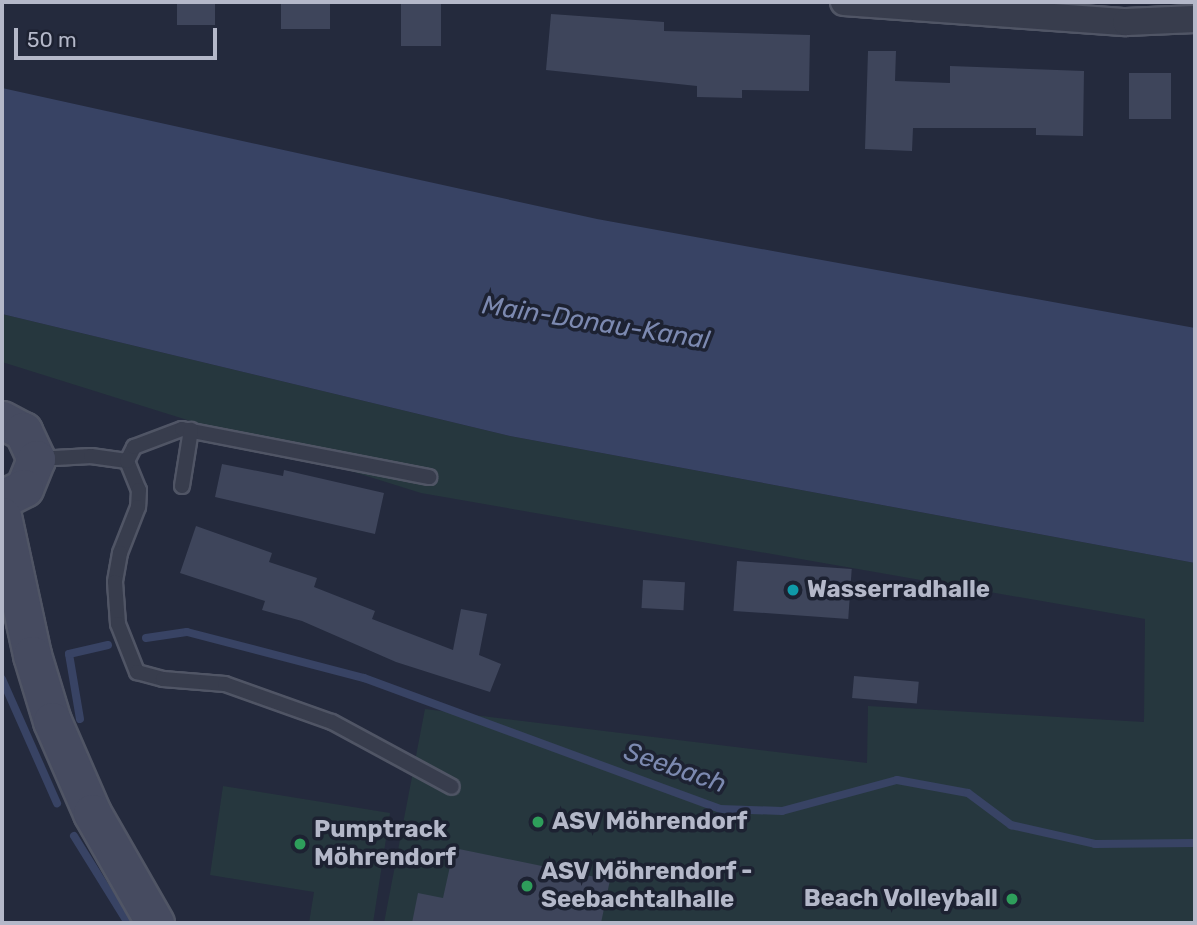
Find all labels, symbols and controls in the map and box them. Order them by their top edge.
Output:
scale bar [18,14,220,58]
text: 50 m [27,27,77,52]
water label: Main-Donau-Kanal [480,290,712,356]
place label: Wasserradhalle [807,576,990,604]
marker: Wasserradhalle [785,582,801,598]
water label: Seebach [620,736,730,800]
place label: ASV Möhrendorf [552,808,748,836]
marker: ASV Möhrendorf [530,814,546,830]
place label: Pumptrack Möhrendorf [314,816,456,872]
marker: Pumptrack Möhrendorf [292,836,308,852]
place label: ASV Möhrendorf - Seebachtalhalle [541,858,754,914]
marker: ASV Möhrendorf - Seebachtalhalle [519,878,535,894]
place label: Beach Volleyball [803,885,998,913]
marker: Beach Volleyball [1004,891,1020,907]

